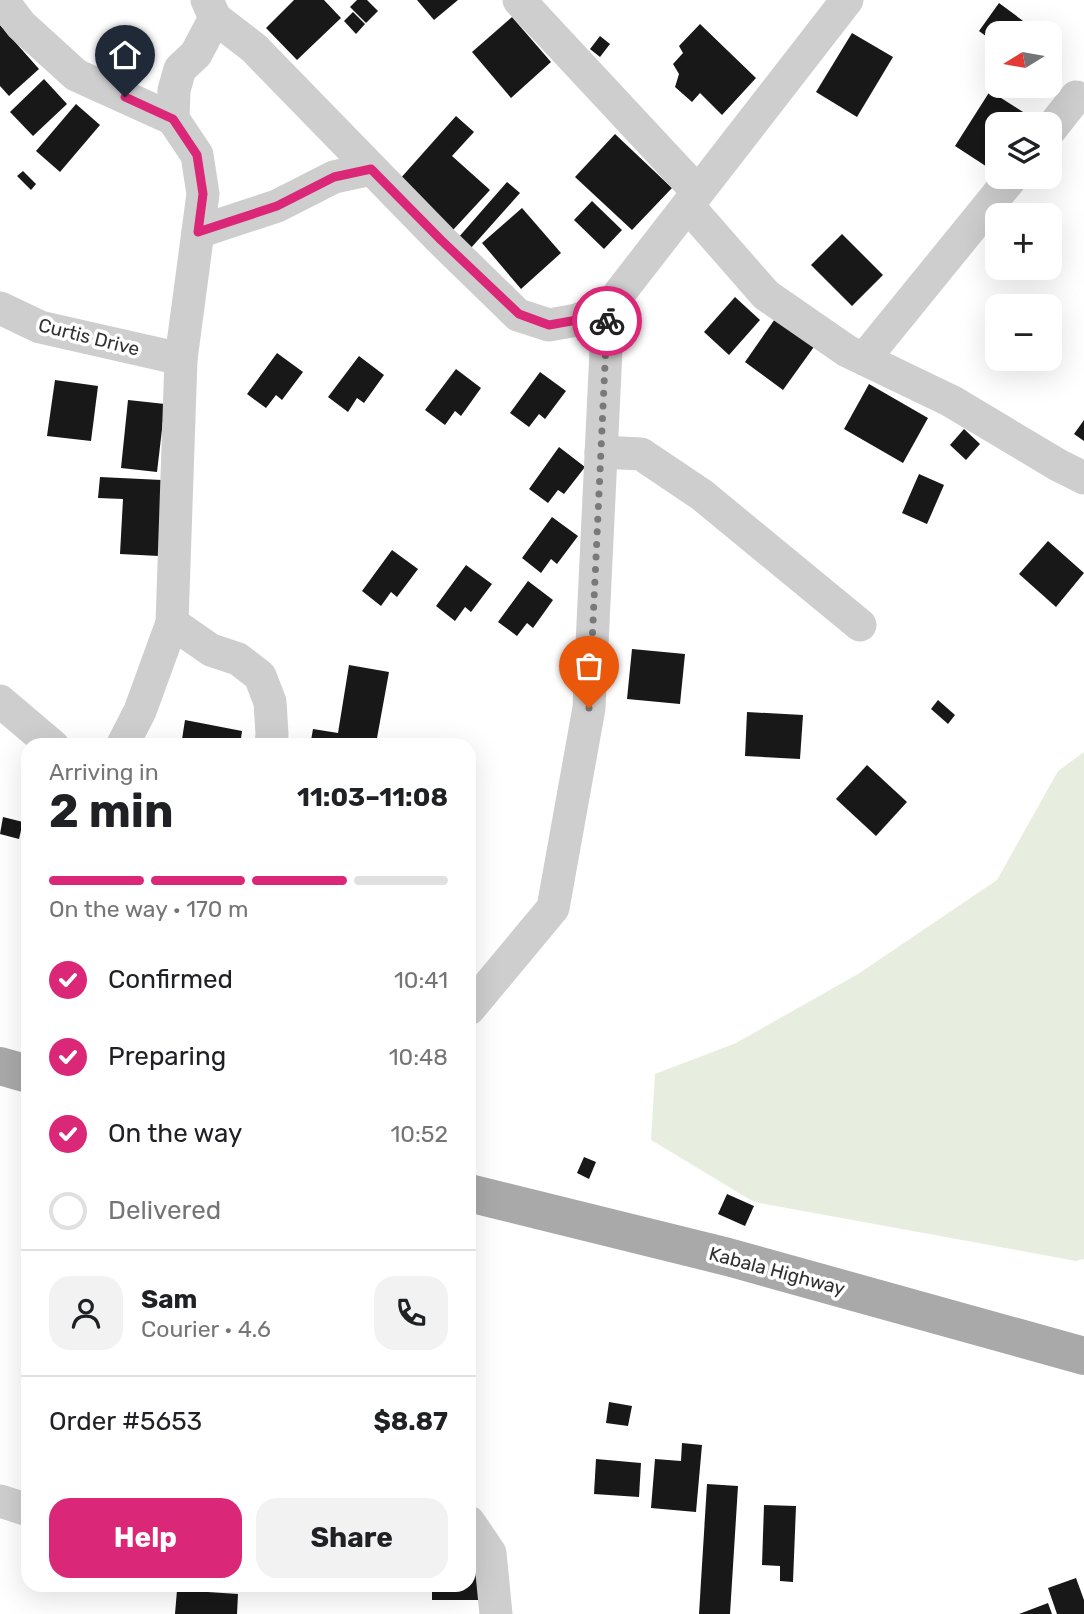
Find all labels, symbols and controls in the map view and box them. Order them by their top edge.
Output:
north arrow [985,21,1062,98]
map controls [985,21,1062,371]
pin [95,25,155,97]
icon: home [106,36,144,74]
button: layers [985,112,1062,189]
button: + [985,203,1062,280]
courier [572,286,642,356]
button: − [985,294,1062,371]
icon: bike [588,302,626,340]
street label: Curtis Drive [36,313,142,361]
pin [559,636,619,708]
icon: bag [570,647,608,685]
text: Arriving in [49,758,159,786]
text: 11:03–11:08 [297,782,448,813]
text: 2 min [49,784,174,839]
text: On the way · 170 m [49,895,248,923]
icon: check [49,961,87,999]
text: Confirmed [108,964,233,995]
text: 10:41 [394,966,448,994]
icon: check [49,1038,87,1076]
text: Preparing [108,1041,226,1072]
text: 10:48 [389,1043,448,1071]
icon: check [49,1115,87,1153]
text: On the way [108,1118,242,1149]
text: 10:52 [391,1120,448,1148]
text: Delivered [108,1195,221,1226]
street label: Kabala Highway [706,1242,848,1300]
button: person [49,1276,123,1350]
button: phone [374,1276,448,1350]
text: Sam [141,1284,197,1315]
text: Courier · 4.6 [141,1315,271,1343]
text: Order #5653 [49,1406,202,1437]
text: $8.87 [373,1406,448,1437]
button: Help [49,1498,242,1578]
button: Share [256,1498,448,1578]

